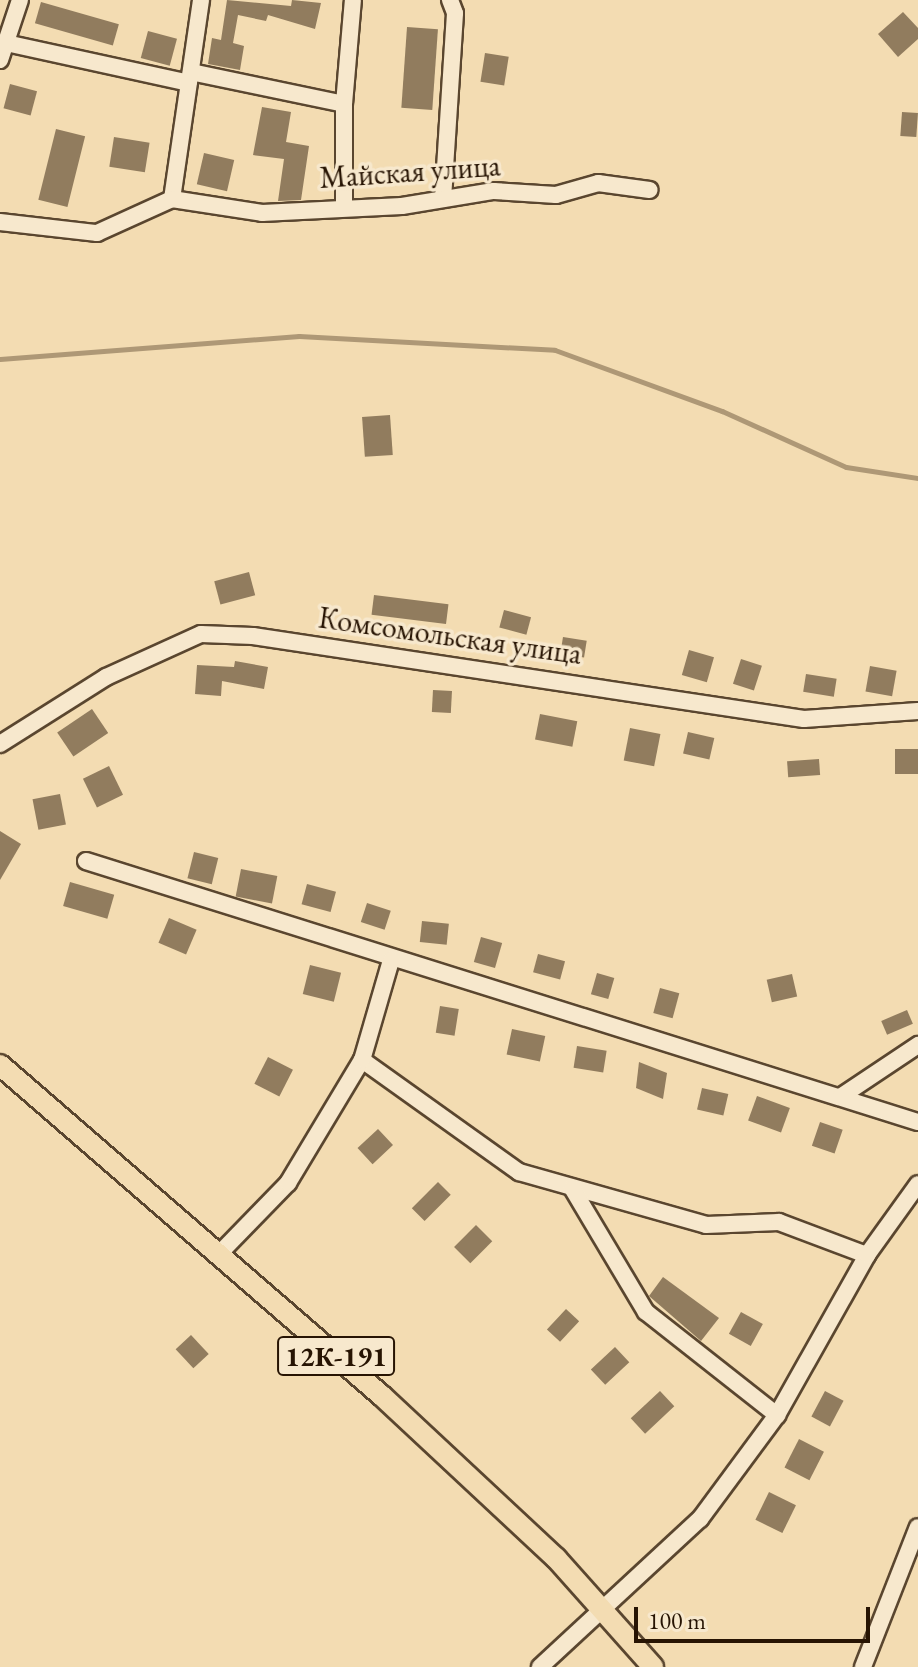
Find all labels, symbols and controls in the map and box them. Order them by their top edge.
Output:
street label: Майская улица [318,148,502,196]
street label: Комсомольская улица [316,600,584,672]
road number: 12К-191 [276,1332,396,1380]
scale bar [638,1591,874,1641]
text: 100 m [648,1605,706,1636]

